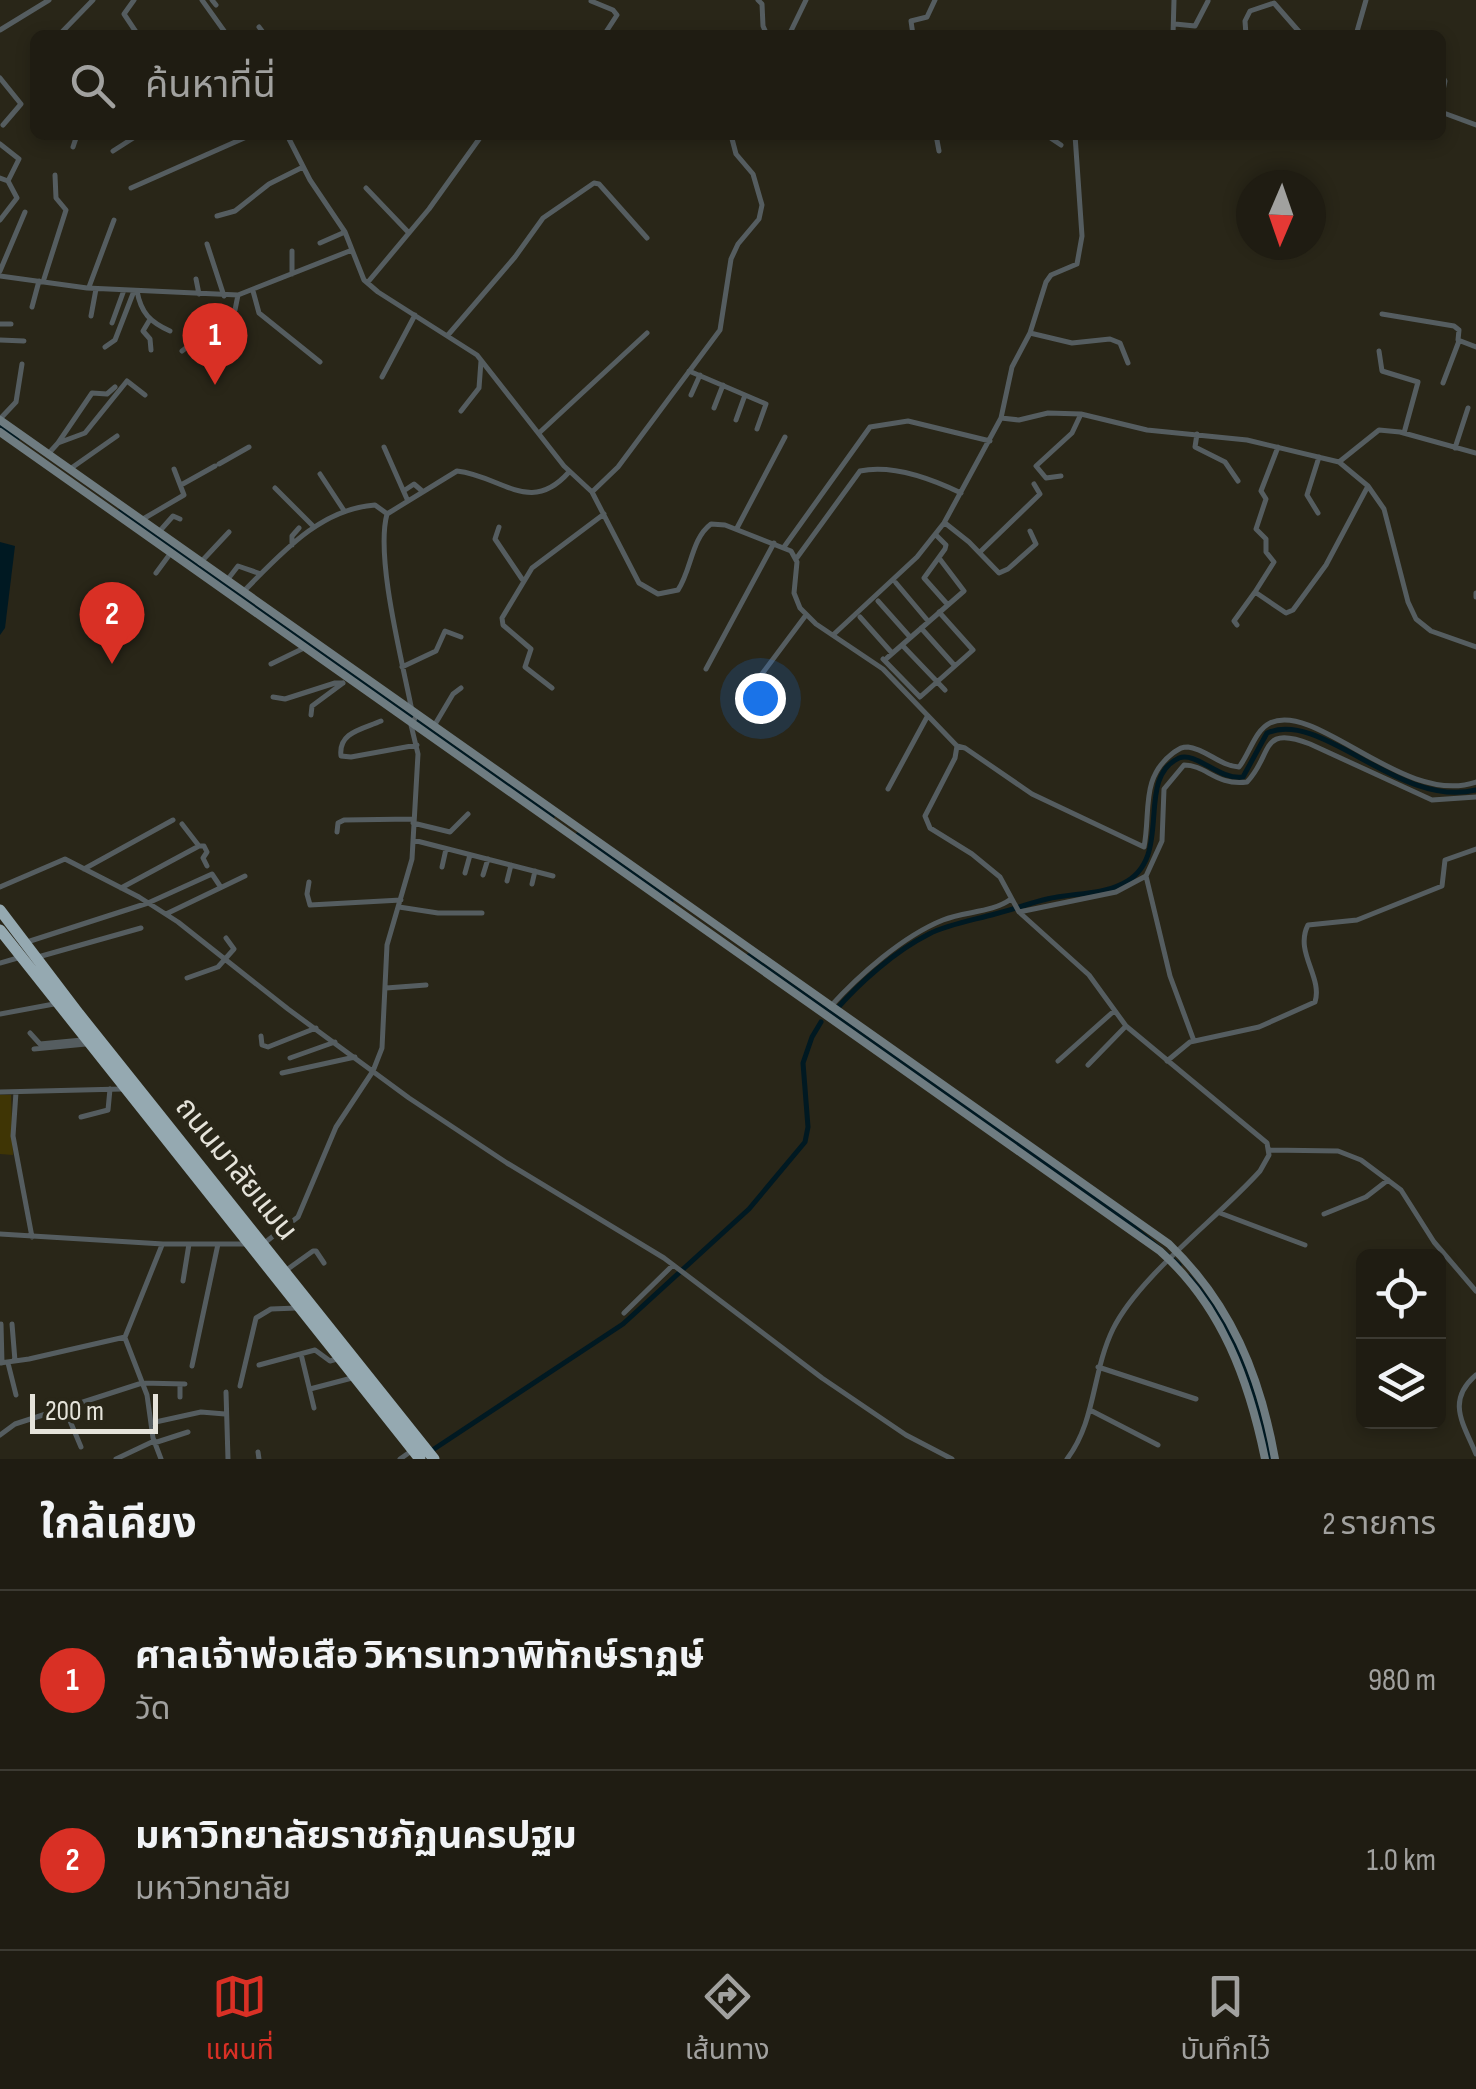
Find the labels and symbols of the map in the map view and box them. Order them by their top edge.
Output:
north arrow [1236,170,1326,260]
pin: 1 [182,302,248,385]
pin: 2 [80,582,144,664]
your location [735,673,786,724]
street label: ถนนมาลัยแมน [167,1090,305,1248]
scale bar [30,1389,158,1434]

